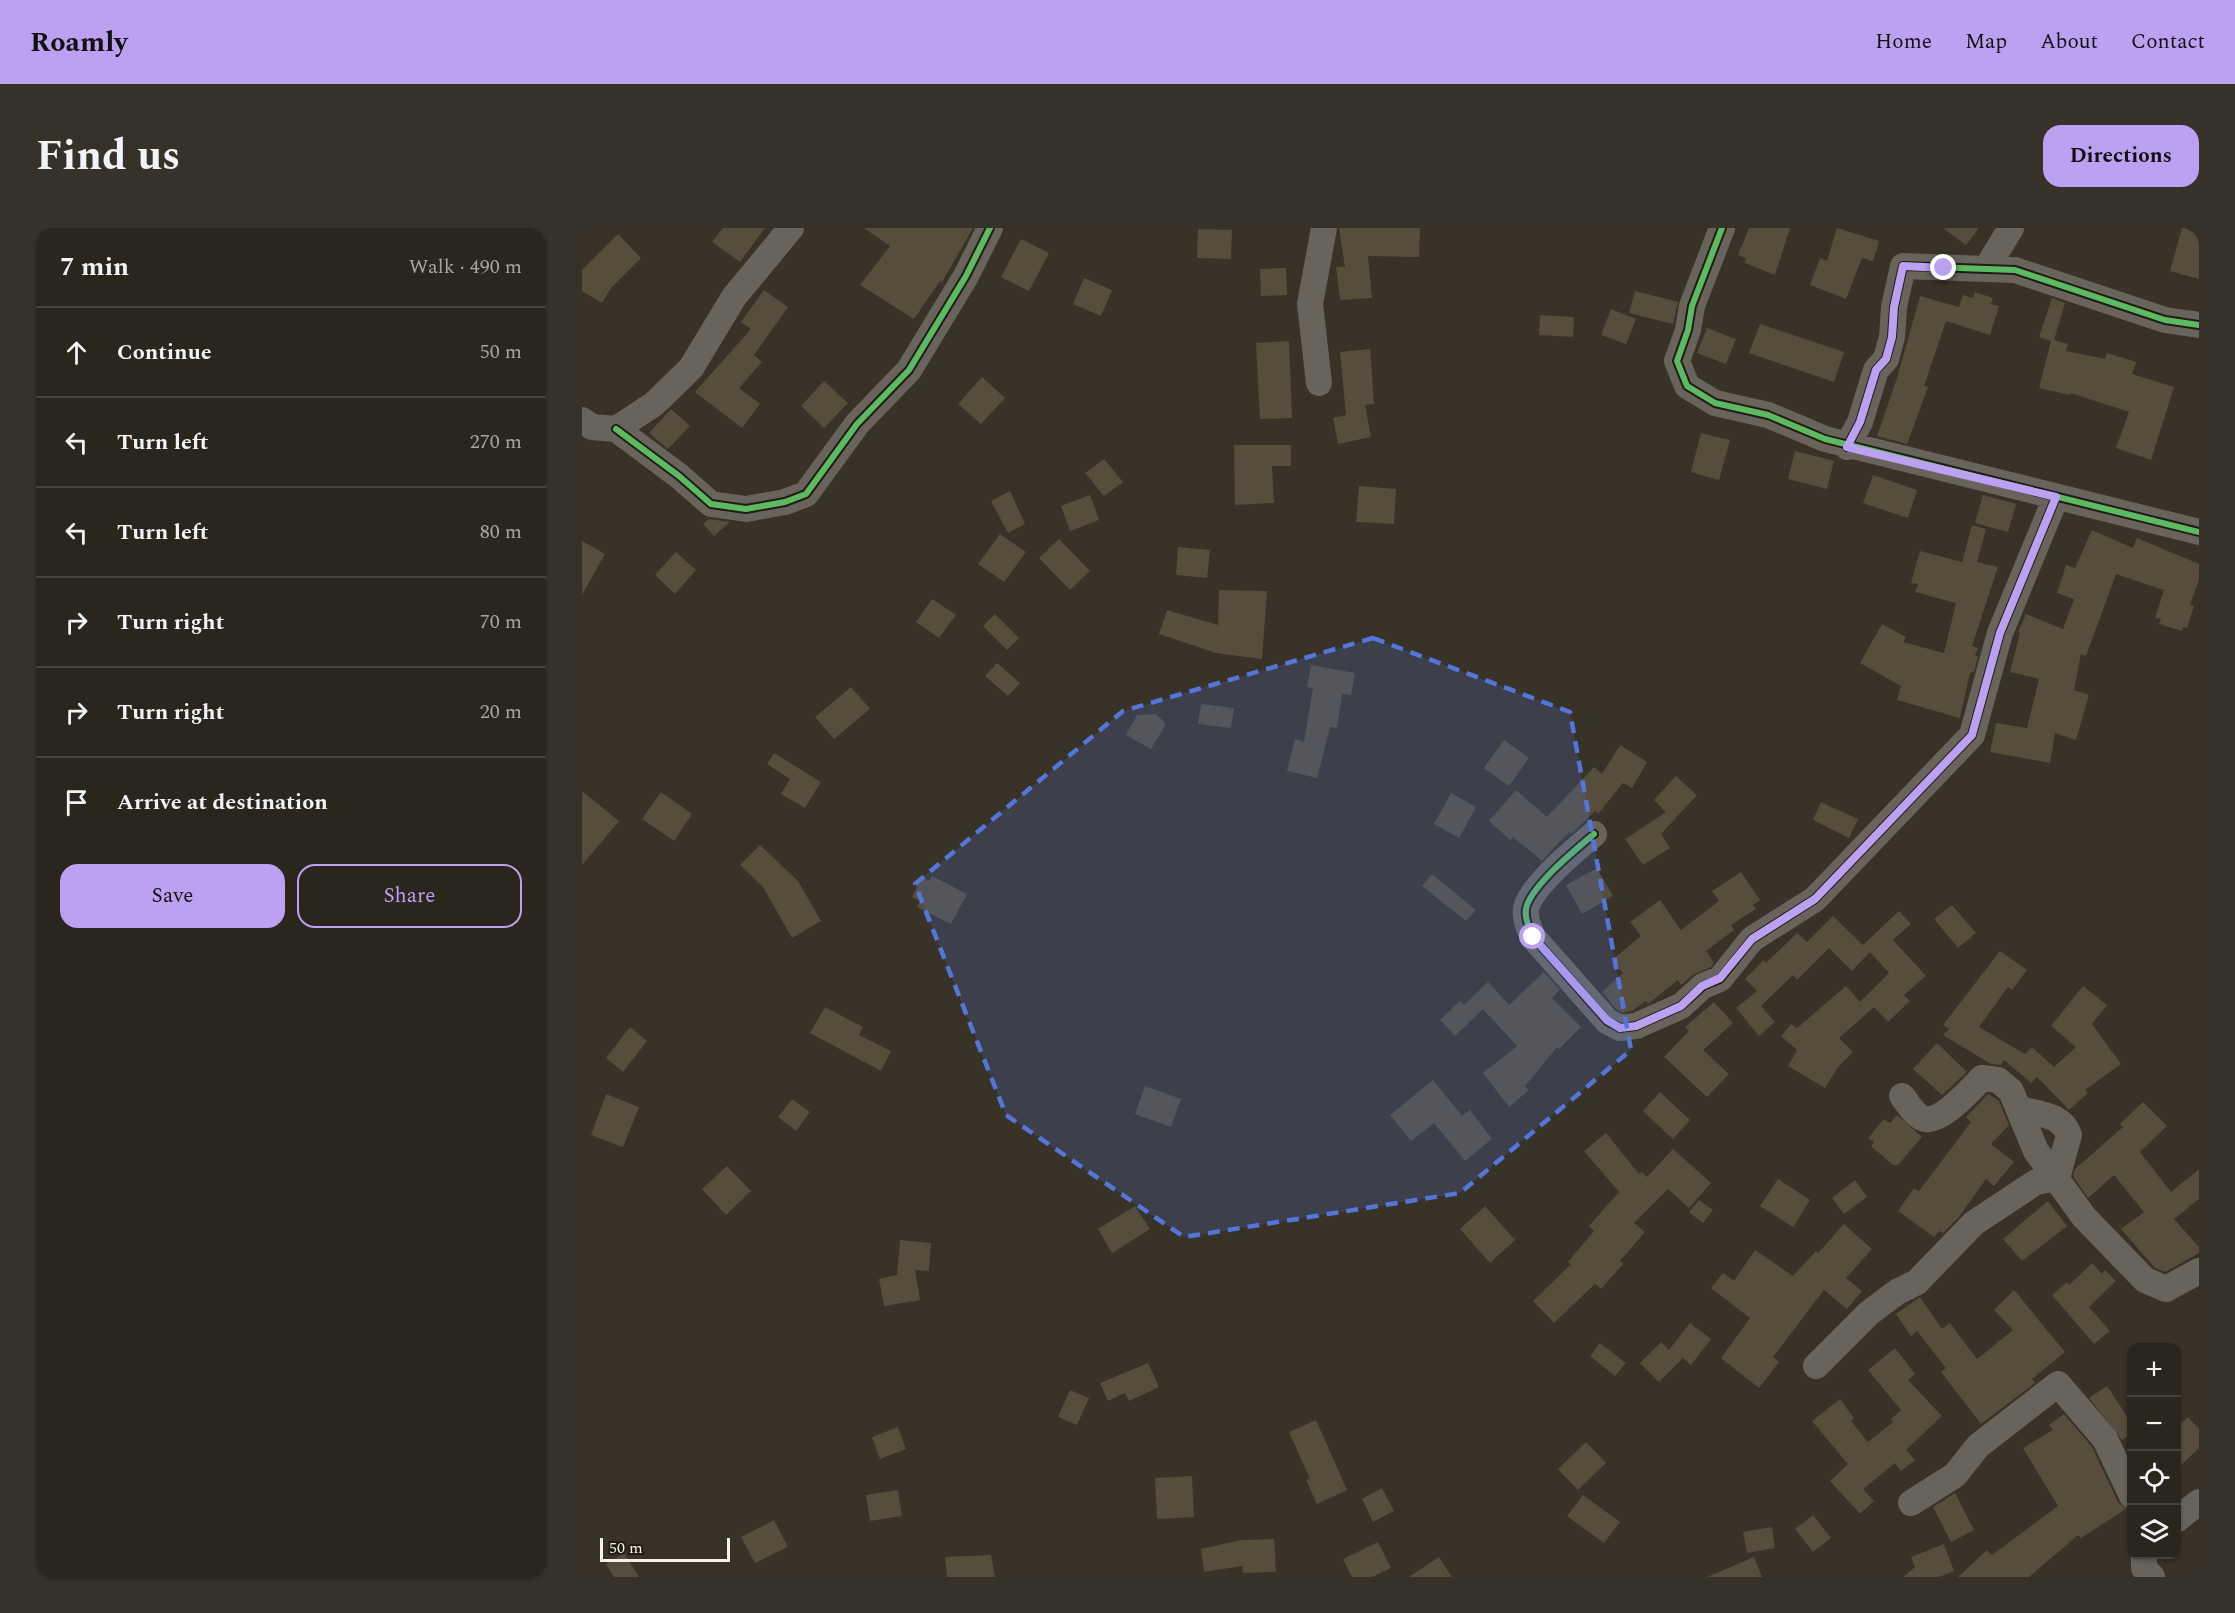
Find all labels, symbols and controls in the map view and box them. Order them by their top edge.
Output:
text: Roamly [30,21,128,64]
text: Home [1875,26,1932,58]
text: Map [1965,26,2007,58]
text: About [2040,26,2098,58]
text: Contact [2131,26,2205,58]
text: Find us [36,125,180,188]
button: Directions [2043,125,2199,187]
text: 7 min [60,247,129,287]
text: Walk · 490 m [409,252,522,282]
route end [1930,254,1956,280]
icon: ahead [60,336,93,369]
text: Continue [117,336,212,369]
text: 50 m [480,337,522,367]
icon: left [60,426,93,459]
text: Turn left [117,426,209,459]
text: 270 m [470,427,522,457]
icon: left [60,516,93,549]
text: Turn left [117,516,209,549]
text: 80 m [480,517,522,547]
icon: right [60,606,93,639]
text: Turn right [117,606,224,639]
text: 70 m [480,607,522,637]
icon: right [60,696,93,729]
text: Turn right [117,696,224,729]
text: 20 m [480,697,522,727]
icon: arrive [60,786,93,819]
text: Arrive at destination [117,786,328,819]
button: Save [60,864,285,928]
button: Share [297,864,522,928]
route start [1519,923,1545,949]
map controls [2127,1343,2181,1559]
button: + [2127,1343,2181,1397]
button: − [2127,1397,2181,1451]
button: locate [2127,1451,2181,1505]
button: layers [2127,1505,2181,1559]
scale bar [600,1535,730,1562]
text: 50 m [609,1536,643,1560]

